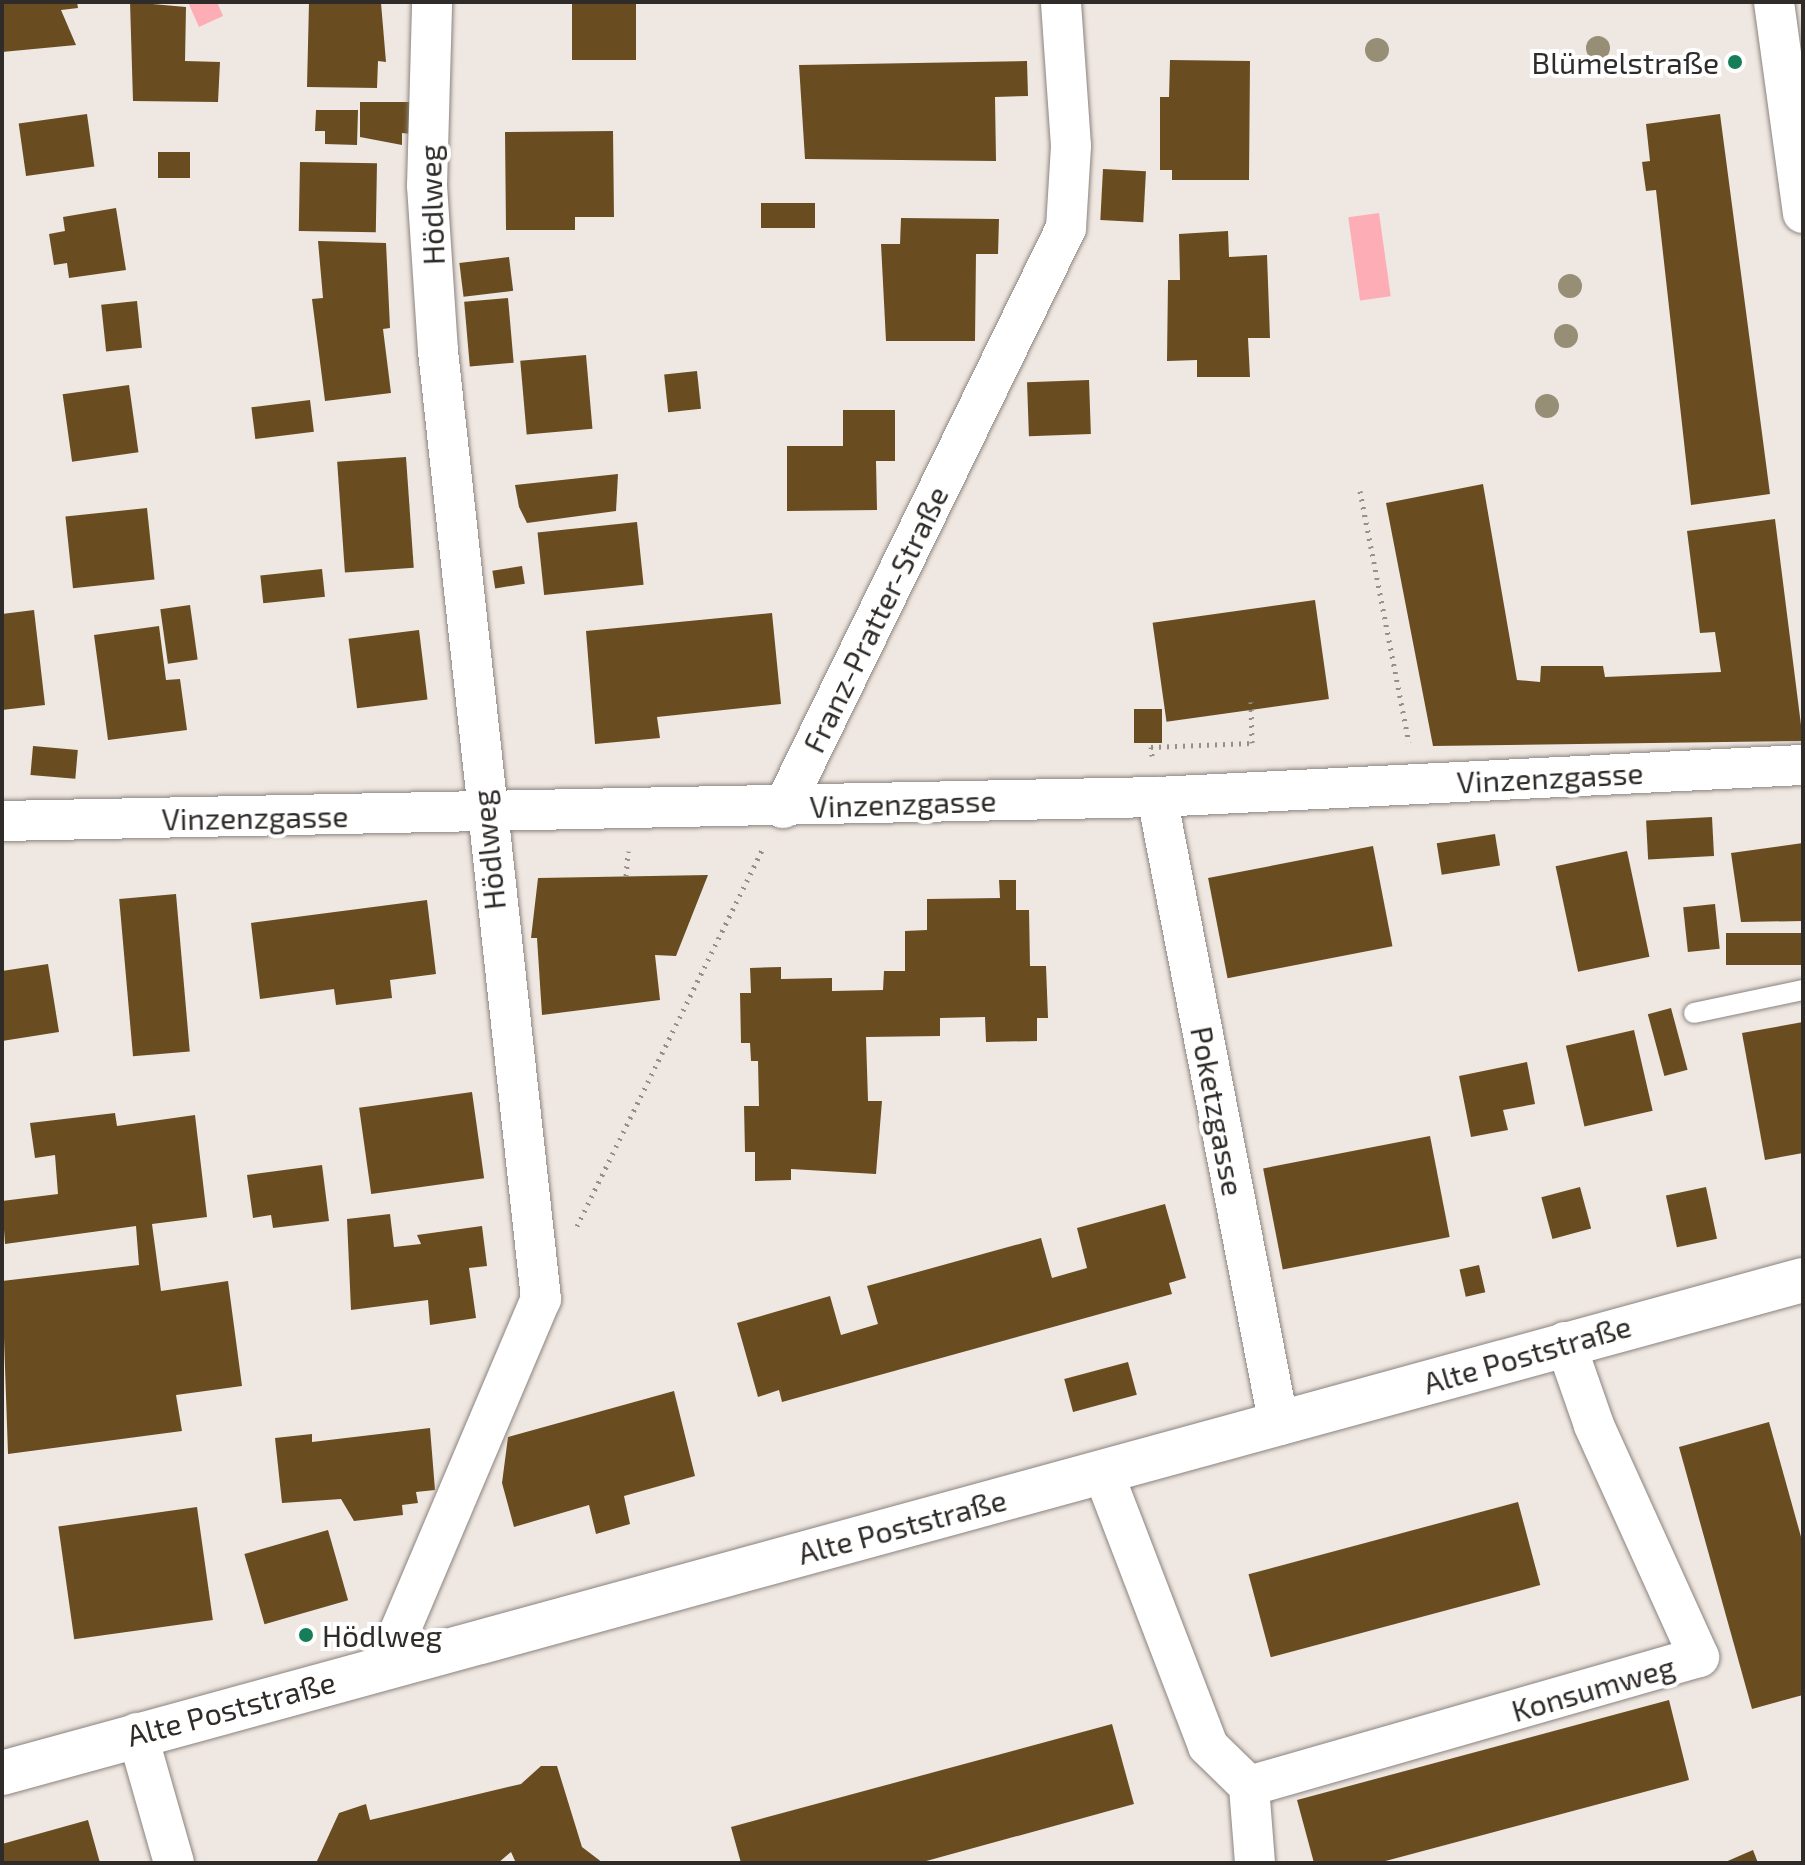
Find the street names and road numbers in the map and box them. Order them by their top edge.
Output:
street label: Hödlweg [411,144,451,266]
street label: Franz-Pratter-Straße [795,480,955,758]
street label: Vinzenzgasse [1456,754,1644,800]
street label: Vinzenzgasse [809,782,997,824]
street label: Hödlweg [464,788,512,912]
street label: Vinzenzgasse [161,797,349,837]
street label: Poketzgasse [1184,1023,1252,1199]
street label: Alte Poststraße [1419,1307,1635,1401]
street label: Alte Poststraße [794,1481,1010,1571]
street label: Konsumweg [1507,1648,1679,1728]
street label: Alte Poststraße [123,1663,339,1753]

